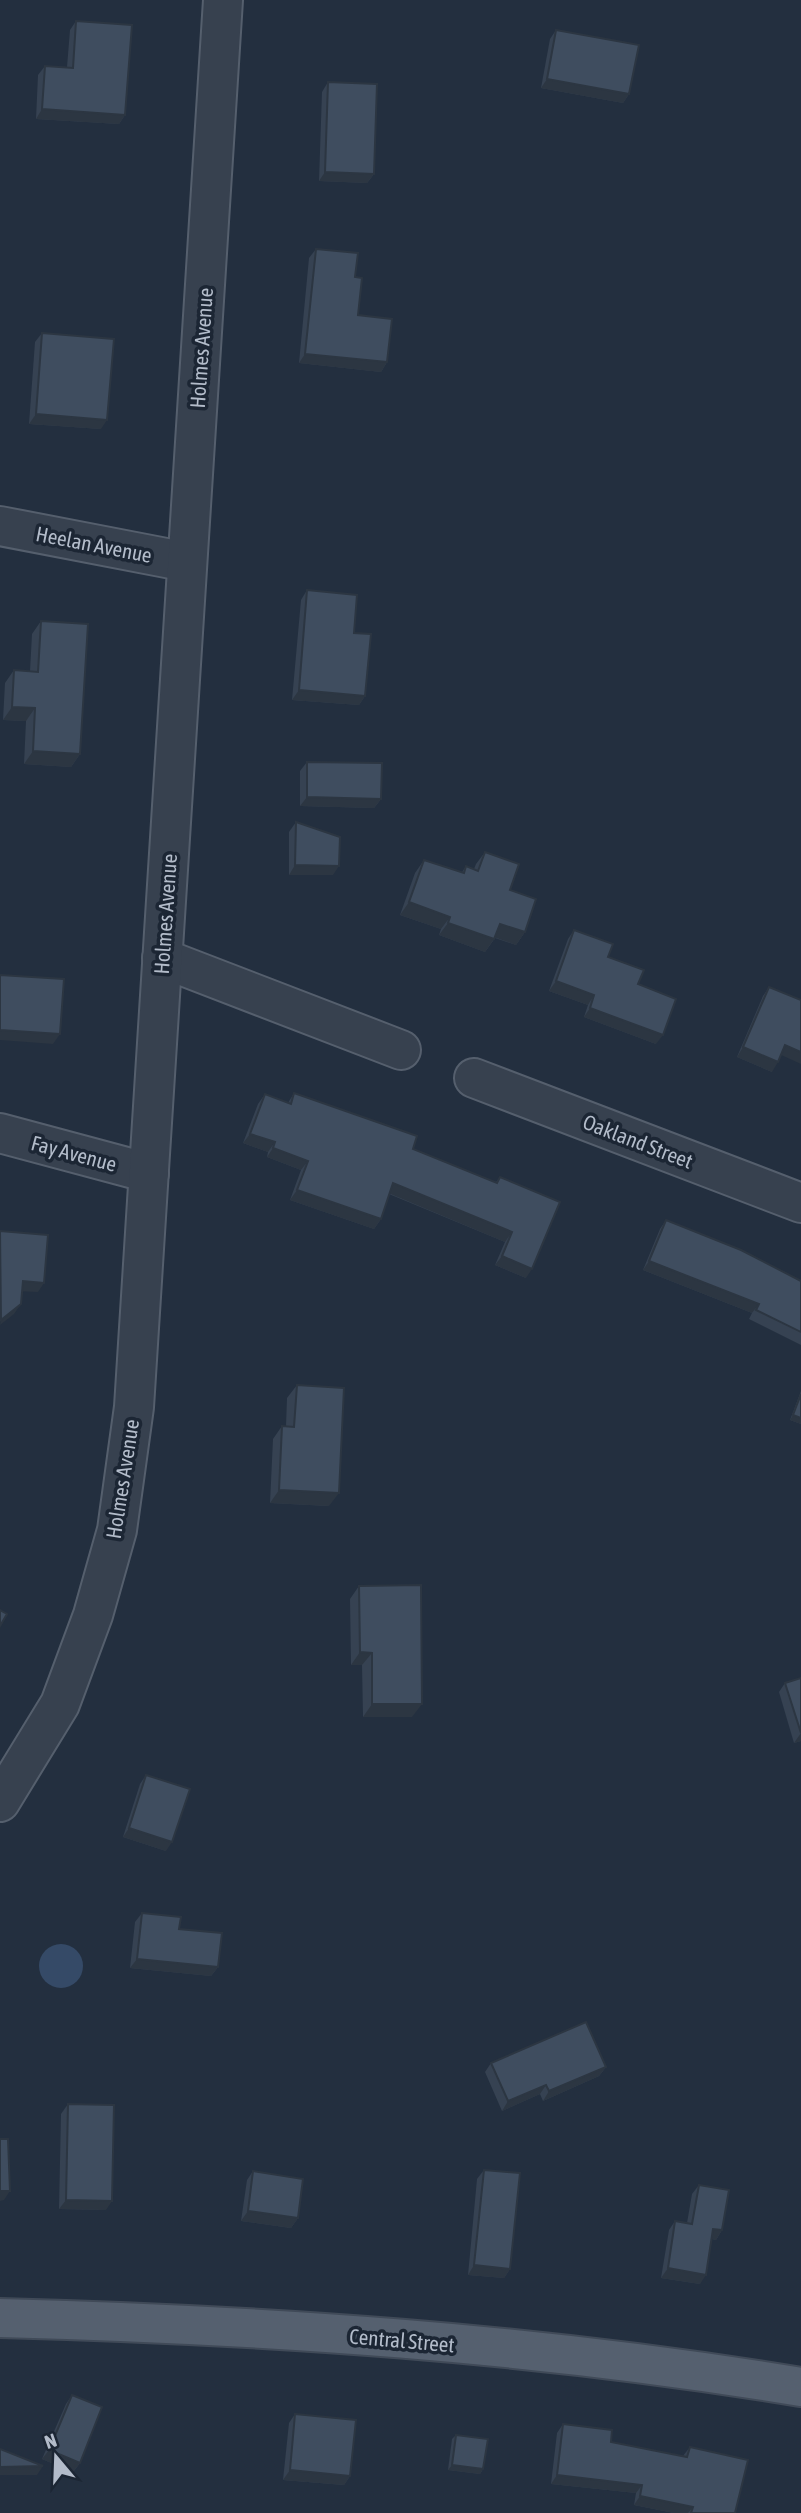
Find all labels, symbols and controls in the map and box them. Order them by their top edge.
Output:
street label: Holmes Avenue [185,287,217,409]
street label: Heelan Avenue [34,521,154,567]
street label: Holmes Avenue [149,853,181,975]
street label: Oakland Street [580,1109,696,1173]
street label: Fay Avenue [29,1130,119,1176]
street label: Holmes Avenue [101,1418,143,1540]
street label: Central Street [349,2323,455,2357]
north arrow [21,2422,91,2492]
text: N [42,2429,59,2453]

